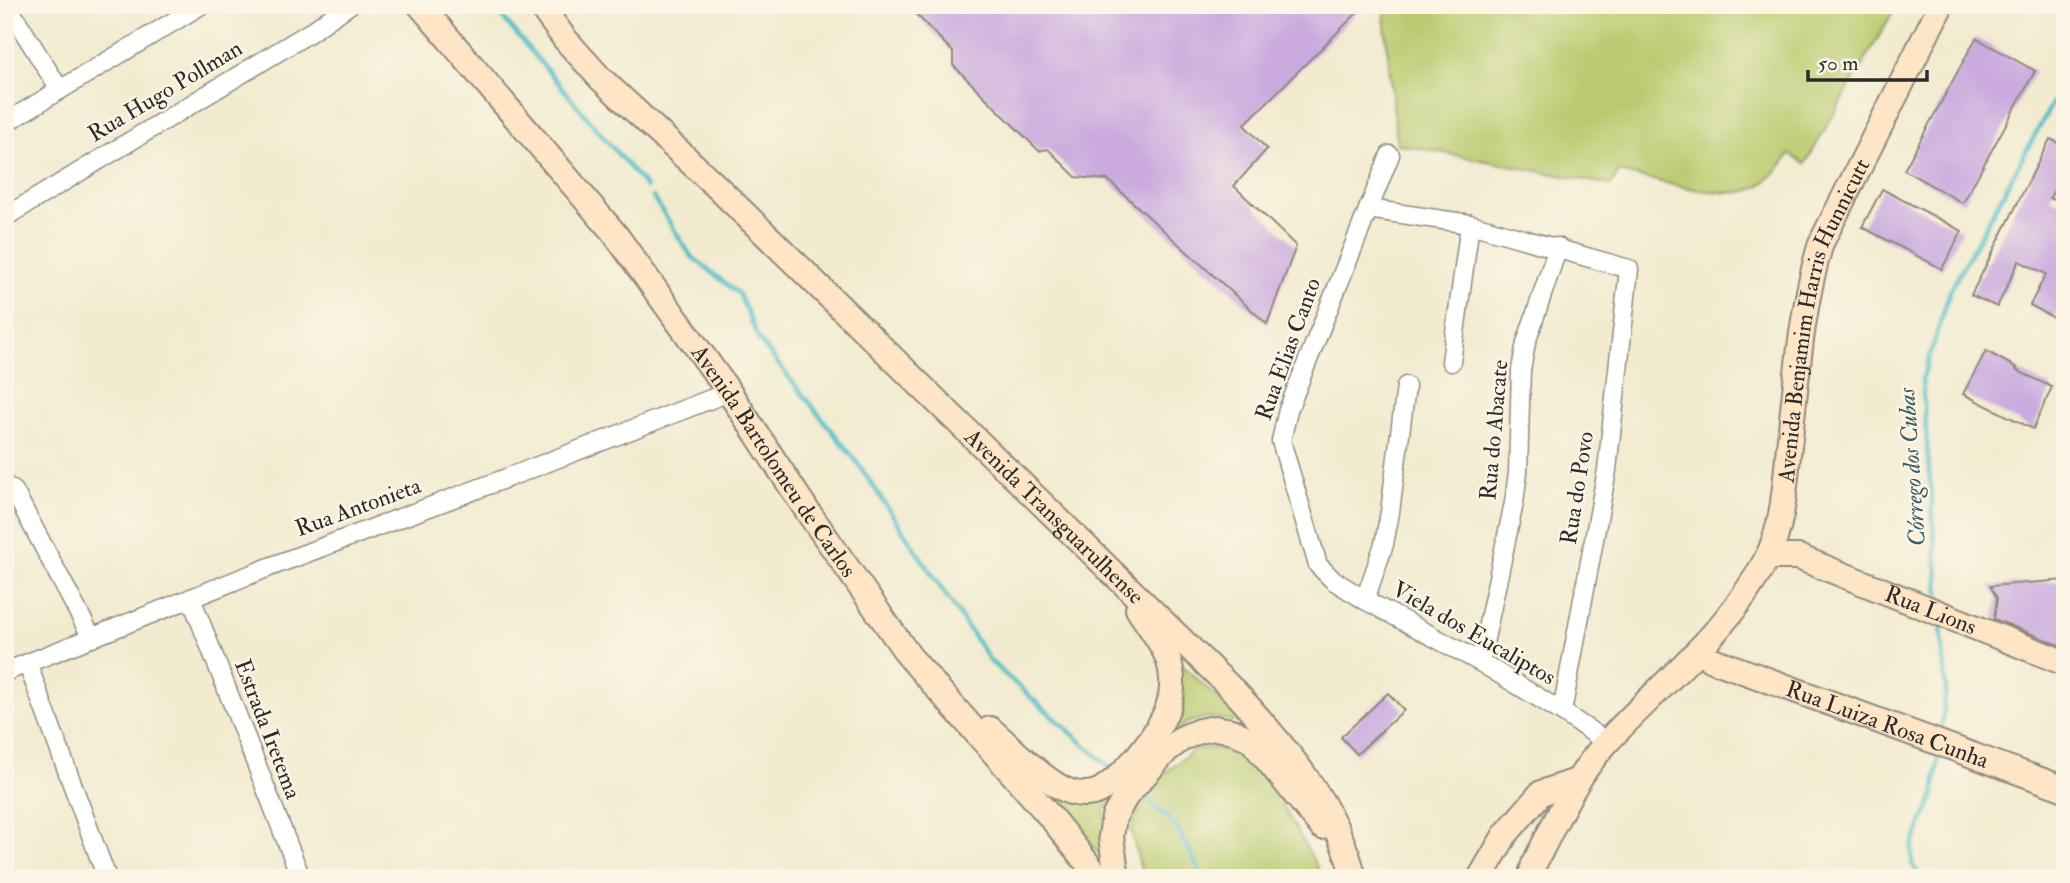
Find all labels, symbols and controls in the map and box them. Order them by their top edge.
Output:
street label: Rua Hugo Pollman [83,33,248,148]
scale bar [1808,38,1926,82]
text: 50 m [1818,50,1859,77]
street label: Avenida Benjamim Harris Hunnicutt [1771,153,1876,485]
street label: Rua Elias Canto [1249,274,1327,424]
street label: Avenida Bartolomeu de Carlos [685,338,864,583]
street label: Rua do Abacate [1473,358,1515,501]
water label: Córrego dos Cubas [1891,386,1933,547]
street label: Avenida Transguarulhense [958,421,1151,610]
street label: Rua do Povo [1554,429,1600,547]
street label: Rua Antonieta [291,471,425,543]
street label: Viela dos Eucaliptos [1386,574,1561,693]
street label: Rua Lions [1881,579,1981,641]
street label: Estrada Iretema [228,655,308,803]
street label: Rua Luiza Rosa Cunha [1782,674,1993,775]

